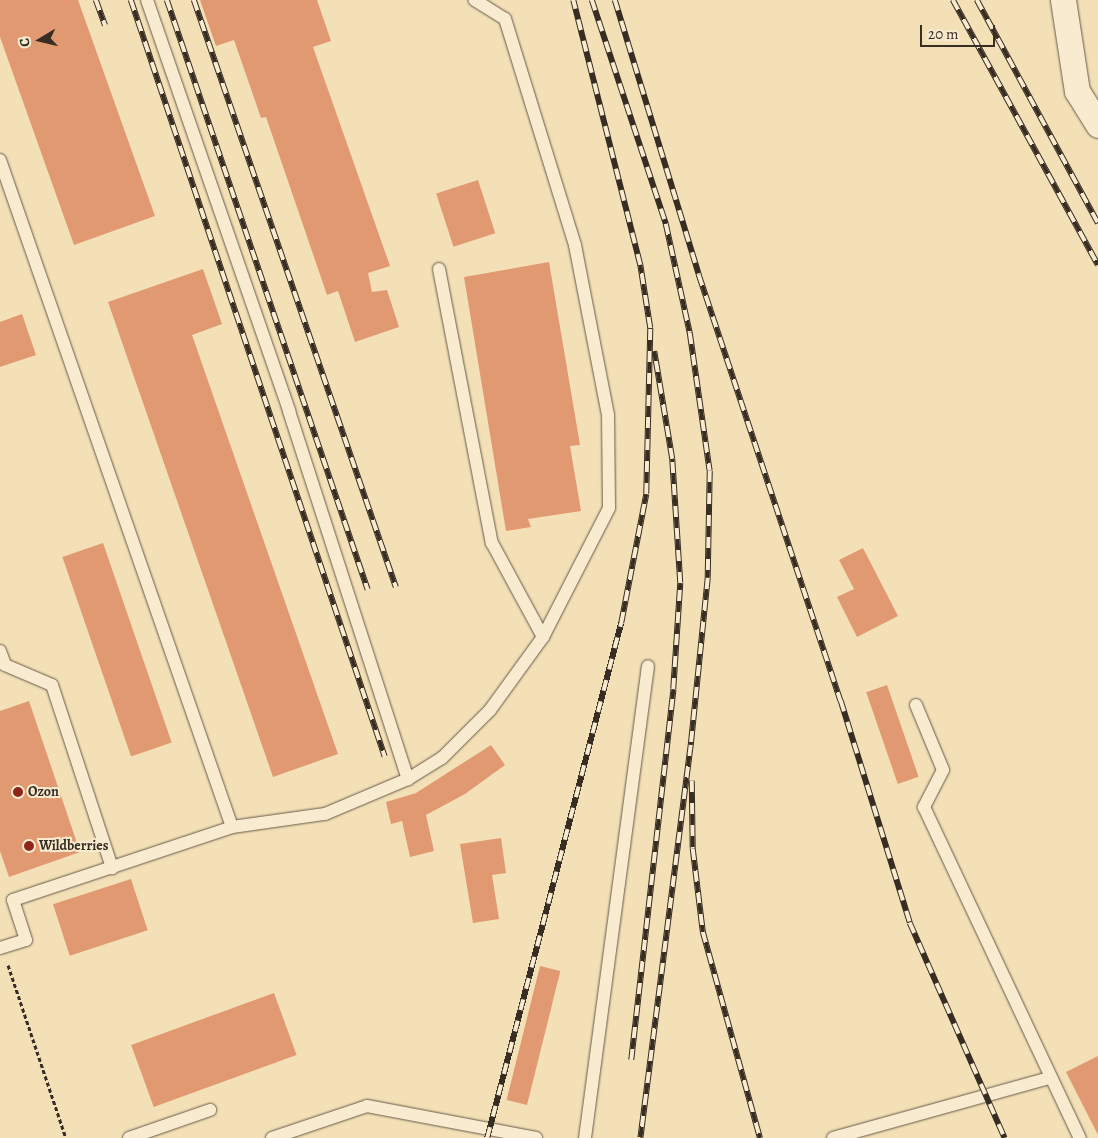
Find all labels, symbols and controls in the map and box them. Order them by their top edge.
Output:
north arrow [15,15,65,65]
scale bar [923,15,998,47]
text: 20 m [928,24,959,44]
text: С [15,37,35,48]
place label: Ozon [28,784,59,800]
marker: Ozon [12,786,24,798]
place label: Wildberries [39,838,108,854]
marker: Wildberries [23,840,35,852]

